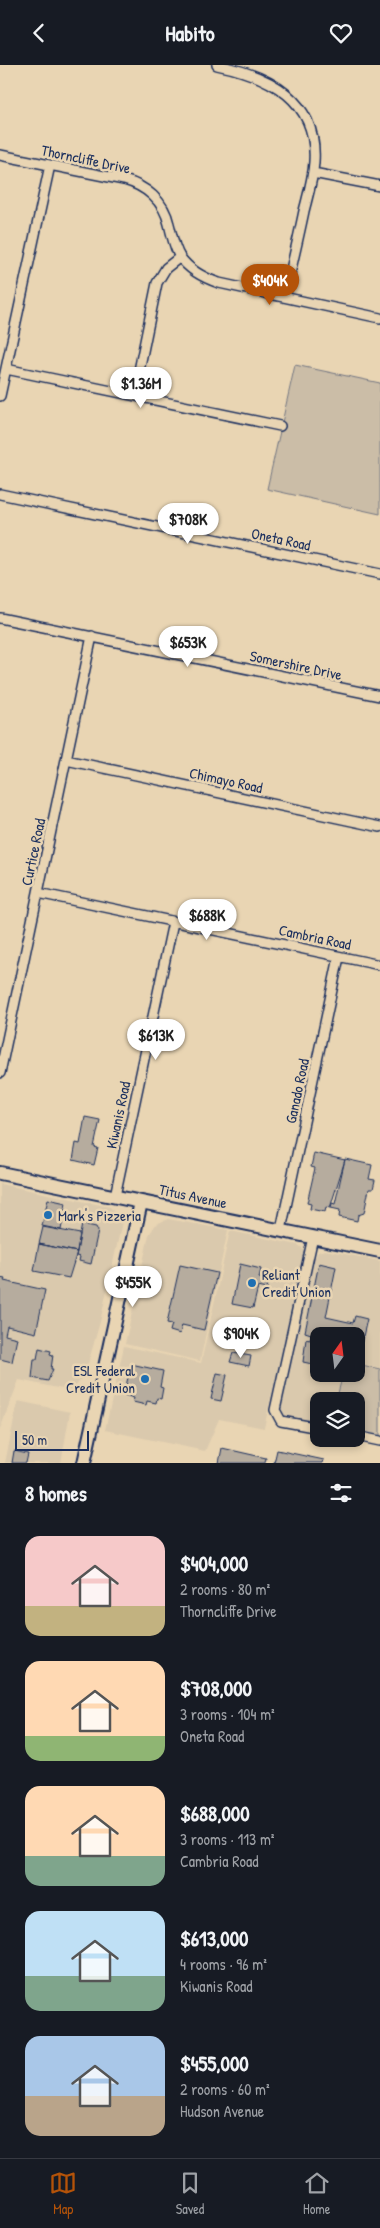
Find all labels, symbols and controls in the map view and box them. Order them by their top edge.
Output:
text: Habito [165,18,215,48]
icon: back [25,19,53,47]
icon: heart [327,19,355,47]
street label: Thorncliffe Drive [39,139,133,179]
pin: $404K [235,263,305,306]
text: $404K [252,269,288,291]
pin: $1.36M [100,367,182,409]
text: $1.36M [121,372,161,394]
pin: $708K [153,503,223,545]
text: $708K [169,508,207,530]
street label: Oneta Road [249,522,313,556]
pin: $653K [153,625,223,668]
text: $653K [170,631,206,653]
street label: Somershire Drive [248,645,344,685]
street label: Chimayo Road [187,762,265,798]
street label: Curtice Road [16,816,50,888]
pin: $688K [172,899,242,941]
text: $688K [189,904,225,926]
street label: Cambria Road [277,919,353,955]
pin: $613K [121,1019,191,1061]
text: $613K [138,1024,174,1046]
street label: Ganado Road [280,1057,314,1125]
street label: Kiwanis Road [101,1079,135,1150]
street label: Titus Avenue [157,1179,229,1213]
place label: Mark's Pizzeria [58,1205,141,1226]
marker: Mark's Pizzeria [42,1209,54,1221]
place label: Reliant Credit Union [262,1264,331,1302]
pin: $455K [98,1265,168,1308]
text: $455K [115,1271,151,1293]
marker: Reliant Credit Union [246,1277,258,1289]
pin: $904K [206,1317,276,1359]
text: $904K [223,1322,259,1344]
north arrow [310,1327,365,1383]
map controls [310,1327,365,1447]
place label: ESL Federal Credit Union [66,1360,135,1398]
marker: ESL Federal Credit Union [139,1373,151,1385]
button: layers [310,1392,365,1447]
scale bar [15,1428,89,1451]
text: 50 m [22,1430,47,1449]
text: 8 homes [25,1479,87,1508]
icon: filters [327,1479,355,1507]
text: $404,000 [180,1549,248,1578]
icon: home [65,1556,125,1616]
text: 2 rooms · 80 m² [180,1578,270,1600]
text: Thorncliffe Drive [180,1600,277,1622]
text: $708,000 [180,1674,252,1703]
icon: home [65,1681,125,1741]
text: 3 rooms · 104 m² [180,1703,275,1725]
text: Oneta Road [180,1725,244,1747]
text: $688,000 [180,1799,250,1828]
icon: home [65,1806,125,1866]
text: 3 rooms · 113 m² [180,1828,275,1850]
text: Cambria Road [180,1850,258,1872]
text: $613,000 [180,1924,249,1953]
icon: home [65,1931,125,1991]
text: 4 rooms · 96 m² [180,1953,267,1975]
text: Kiwanis Road [180,1975,253,1997]
text: $455,000 [180,2049,249,2078]
icon: home [65,2056,125,2116]
text: 2 rooms · 60 m² [180,2078,270,2100]
text: Hudson Avenue [180,2100,264,2122]
tab: Map [49,2169,77,2218]
tab: Saved [176,2169,204,2218]
tab: Home [303,2169,331,2218]

